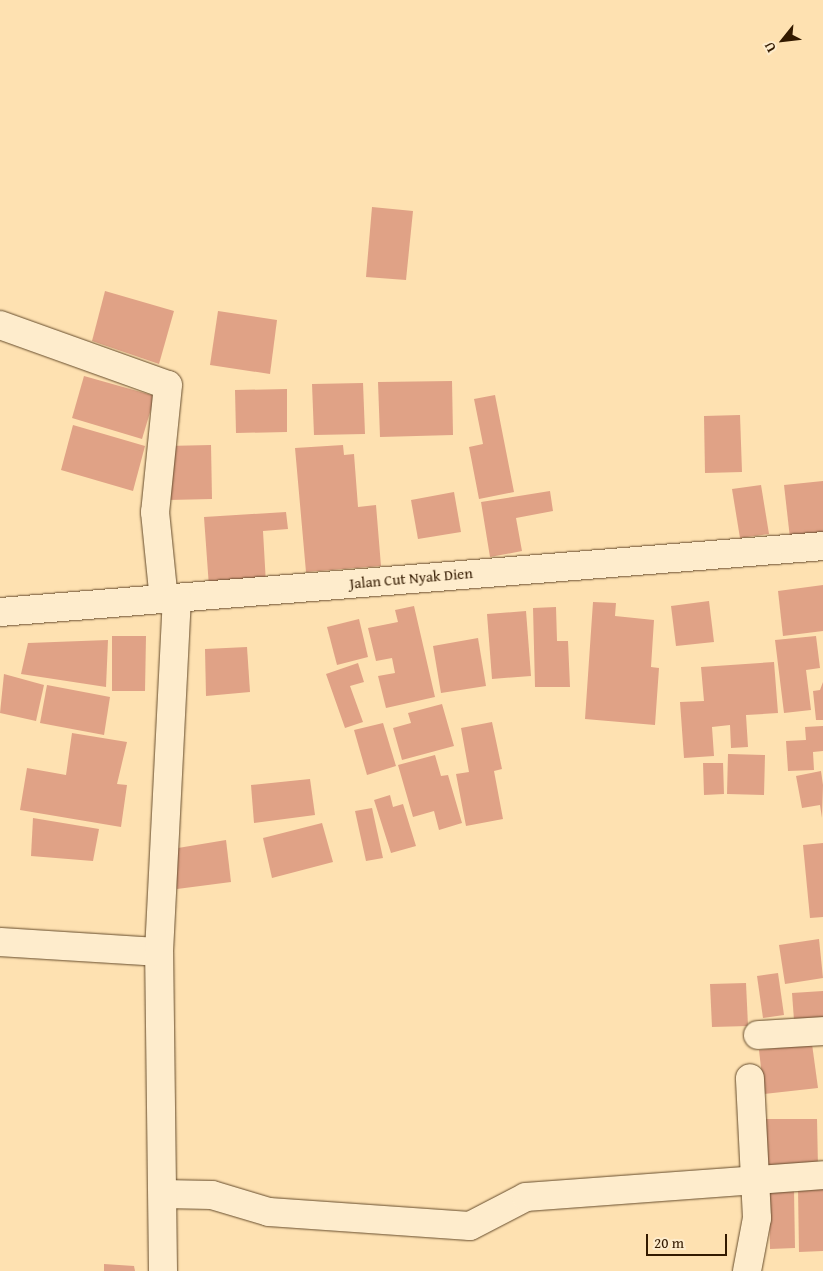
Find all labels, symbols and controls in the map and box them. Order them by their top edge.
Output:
north arrow [758,15,808,65]
text: U [759,38,781,56]
street label: Jalan Cut Nyak Dien [349,564,473,592]
scale bar [648,1224,729,1256]
text: 20 m [654,1232,684,1253]

